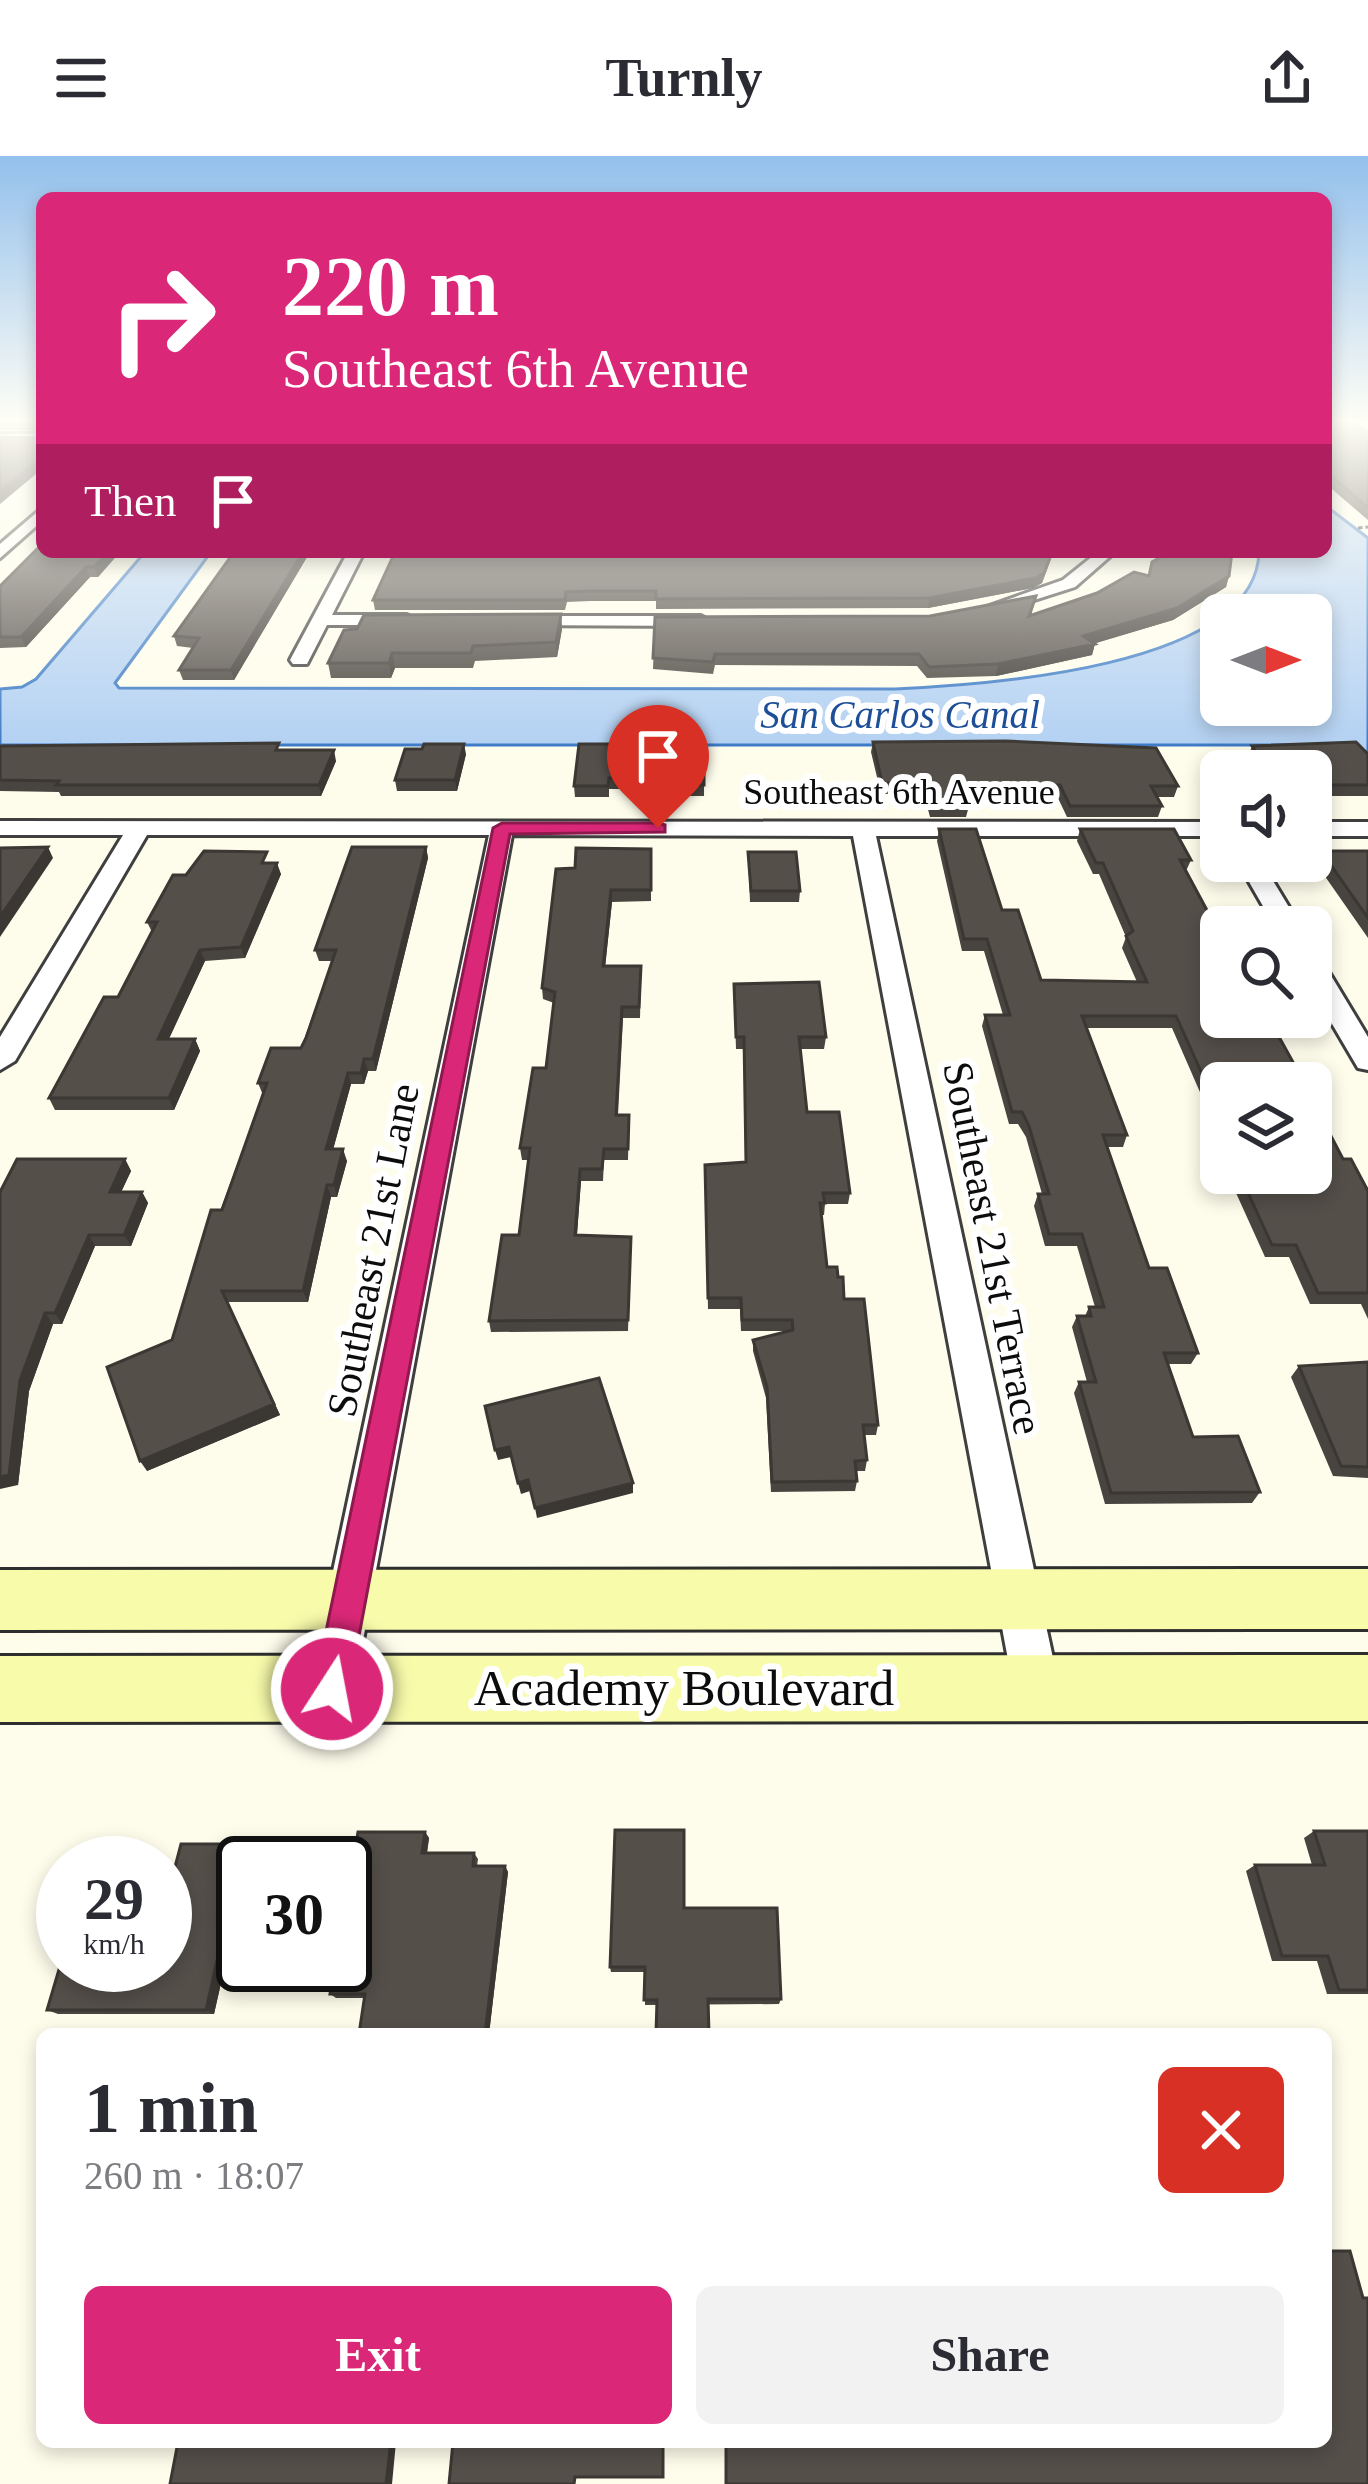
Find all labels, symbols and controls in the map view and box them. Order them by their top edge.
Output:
icon: menu [48,45,114,111]
icon: share [1254,45,1320,111]
text: Turnly [605,48,763,108]
icon: right [84,240,240,396]
text: 220 m [282,240,499,333]
text: Southeast 6th Avenue [282,339,749,399]
icon: arrive [200,468,266,534]
text: Then [84,476,176,526]
north arrow [1200,594,1332,726]
map controls [1200,594,1332,1194]
water label: San Carlos Canal [760,693,1040,736]
pin [607,705,709,828]
icon: arrive [625,723,691,789]
button: sound [1200,750,1332,882]
street label: Southeast 6th Avenue [743,772,1055,812]
button: search [1200,906,1332,1038]
street label: Southeast 21st Terrace [934,1058,1052,1438]
button: layers [1200,1062,1332,1194]
street label: Southeast 21st Lane [318,1080,428,1420]
position arrow [269,1626,395,1752]
street label: Academy Boulevard [474,1660,894,1716]
speed limit sign: 30 [216,1836,372,1992]
text: 29 [84,1866,144,1932]
text: km/h [83,1927,145,1960]
button: close [1158,2067,1284,2193]
text: 1 min [84,2068,258,2148]
text: 260 m · 18:07 [84,2154,304,2197]
button: Exit [84,2286,672,2424]
button: Share [696,2286,1284,2424]

